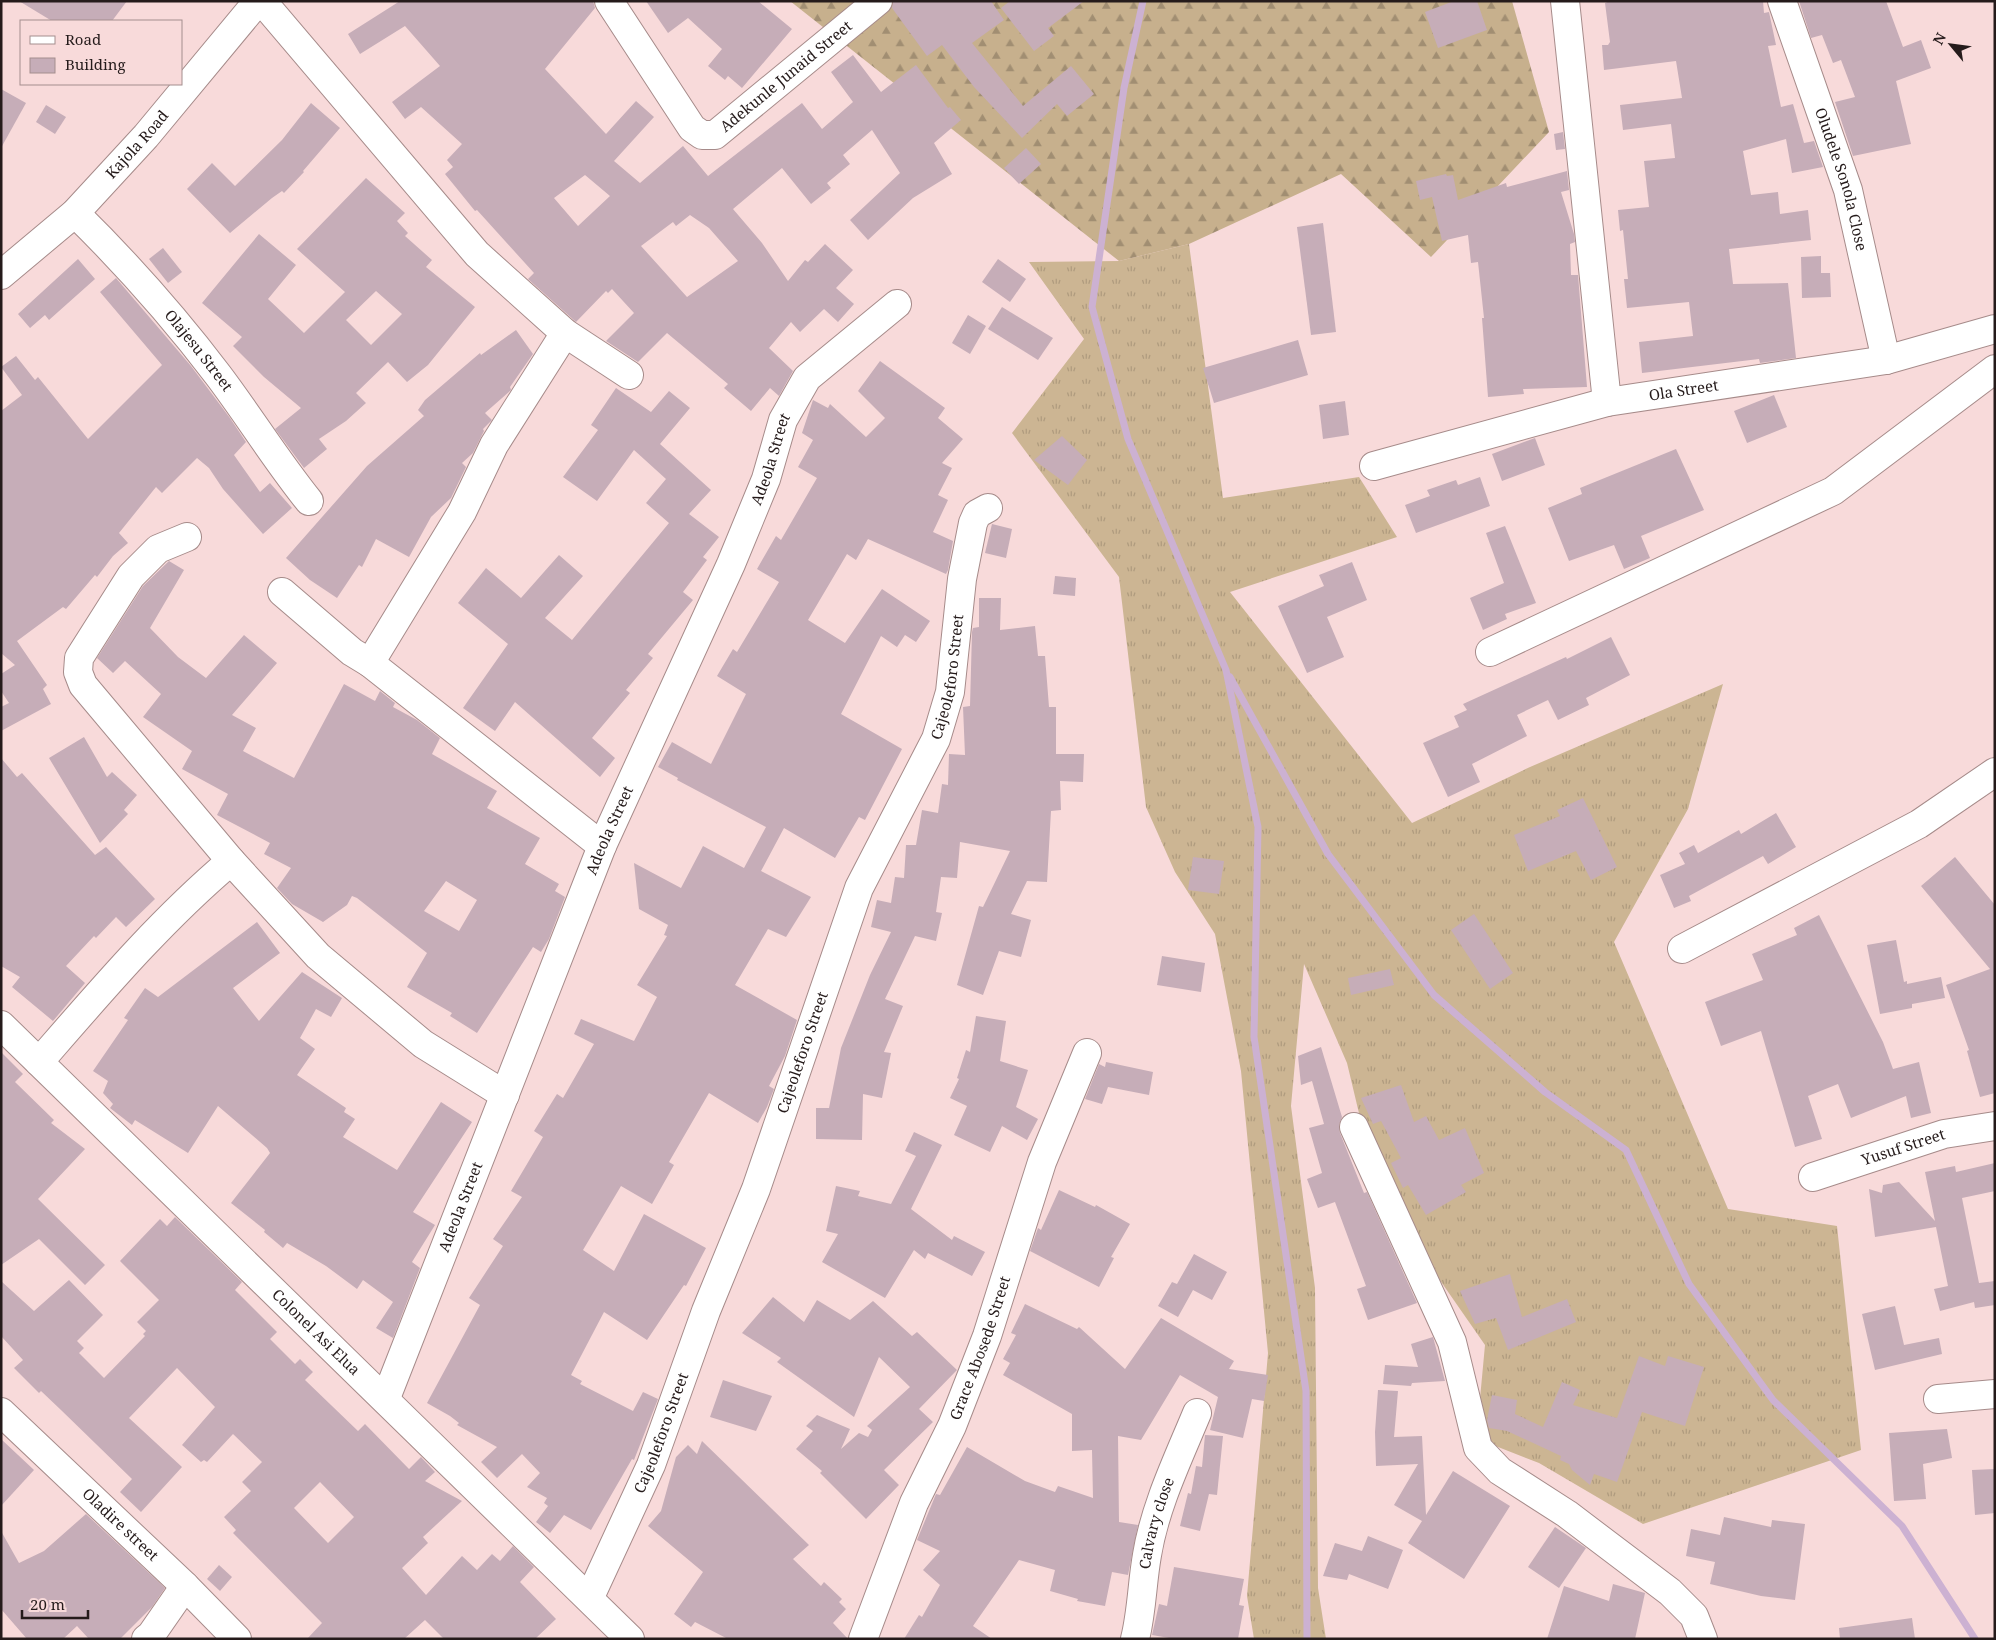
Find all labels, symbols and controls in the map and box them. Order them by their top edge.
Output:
street label: Adekunle Junaid Street [715,16,856,136]
legend [20,20,182,85]
north arrow [1926,20,1976,70]
text: Road [65,29,101,49]
text: N [1928,29,1950,48]
text: Building [65,54,126,74]
street label: Oludele Sonola Close [1811,105,1872,253]
street label: Kajola Road [101,106,172,182]
street label: Olajesu Street [161,305,238,395]
street label: Ola Street [1647,374,1719,405]
street label: Adeola Street [745,409,794,508]
street label: Cajeoleforo Street [925,613,967,742]
street label: Adeola Street [581,783,637,877]
street label: Cajeoleforo Street [772,989,832,1116]
street label: Yusuf Street [1858,1123,1947,1170]
street label: Adeola Street [433,1159,486,1255]
street label: Grace Abosede Street [944,1273,1014,1423]
street label: Colonel Asi Elua [268,1284,365,1379]
street label: Cajeoleforo Street [628,1370,692,1496]
street label: Calvary close [1134,1474,1178,1570]
street label: Oladire street [78,1483,163,1565]
scale bar [22,1588,89,1620]
text: 20 m [30,1594,65,1614]

